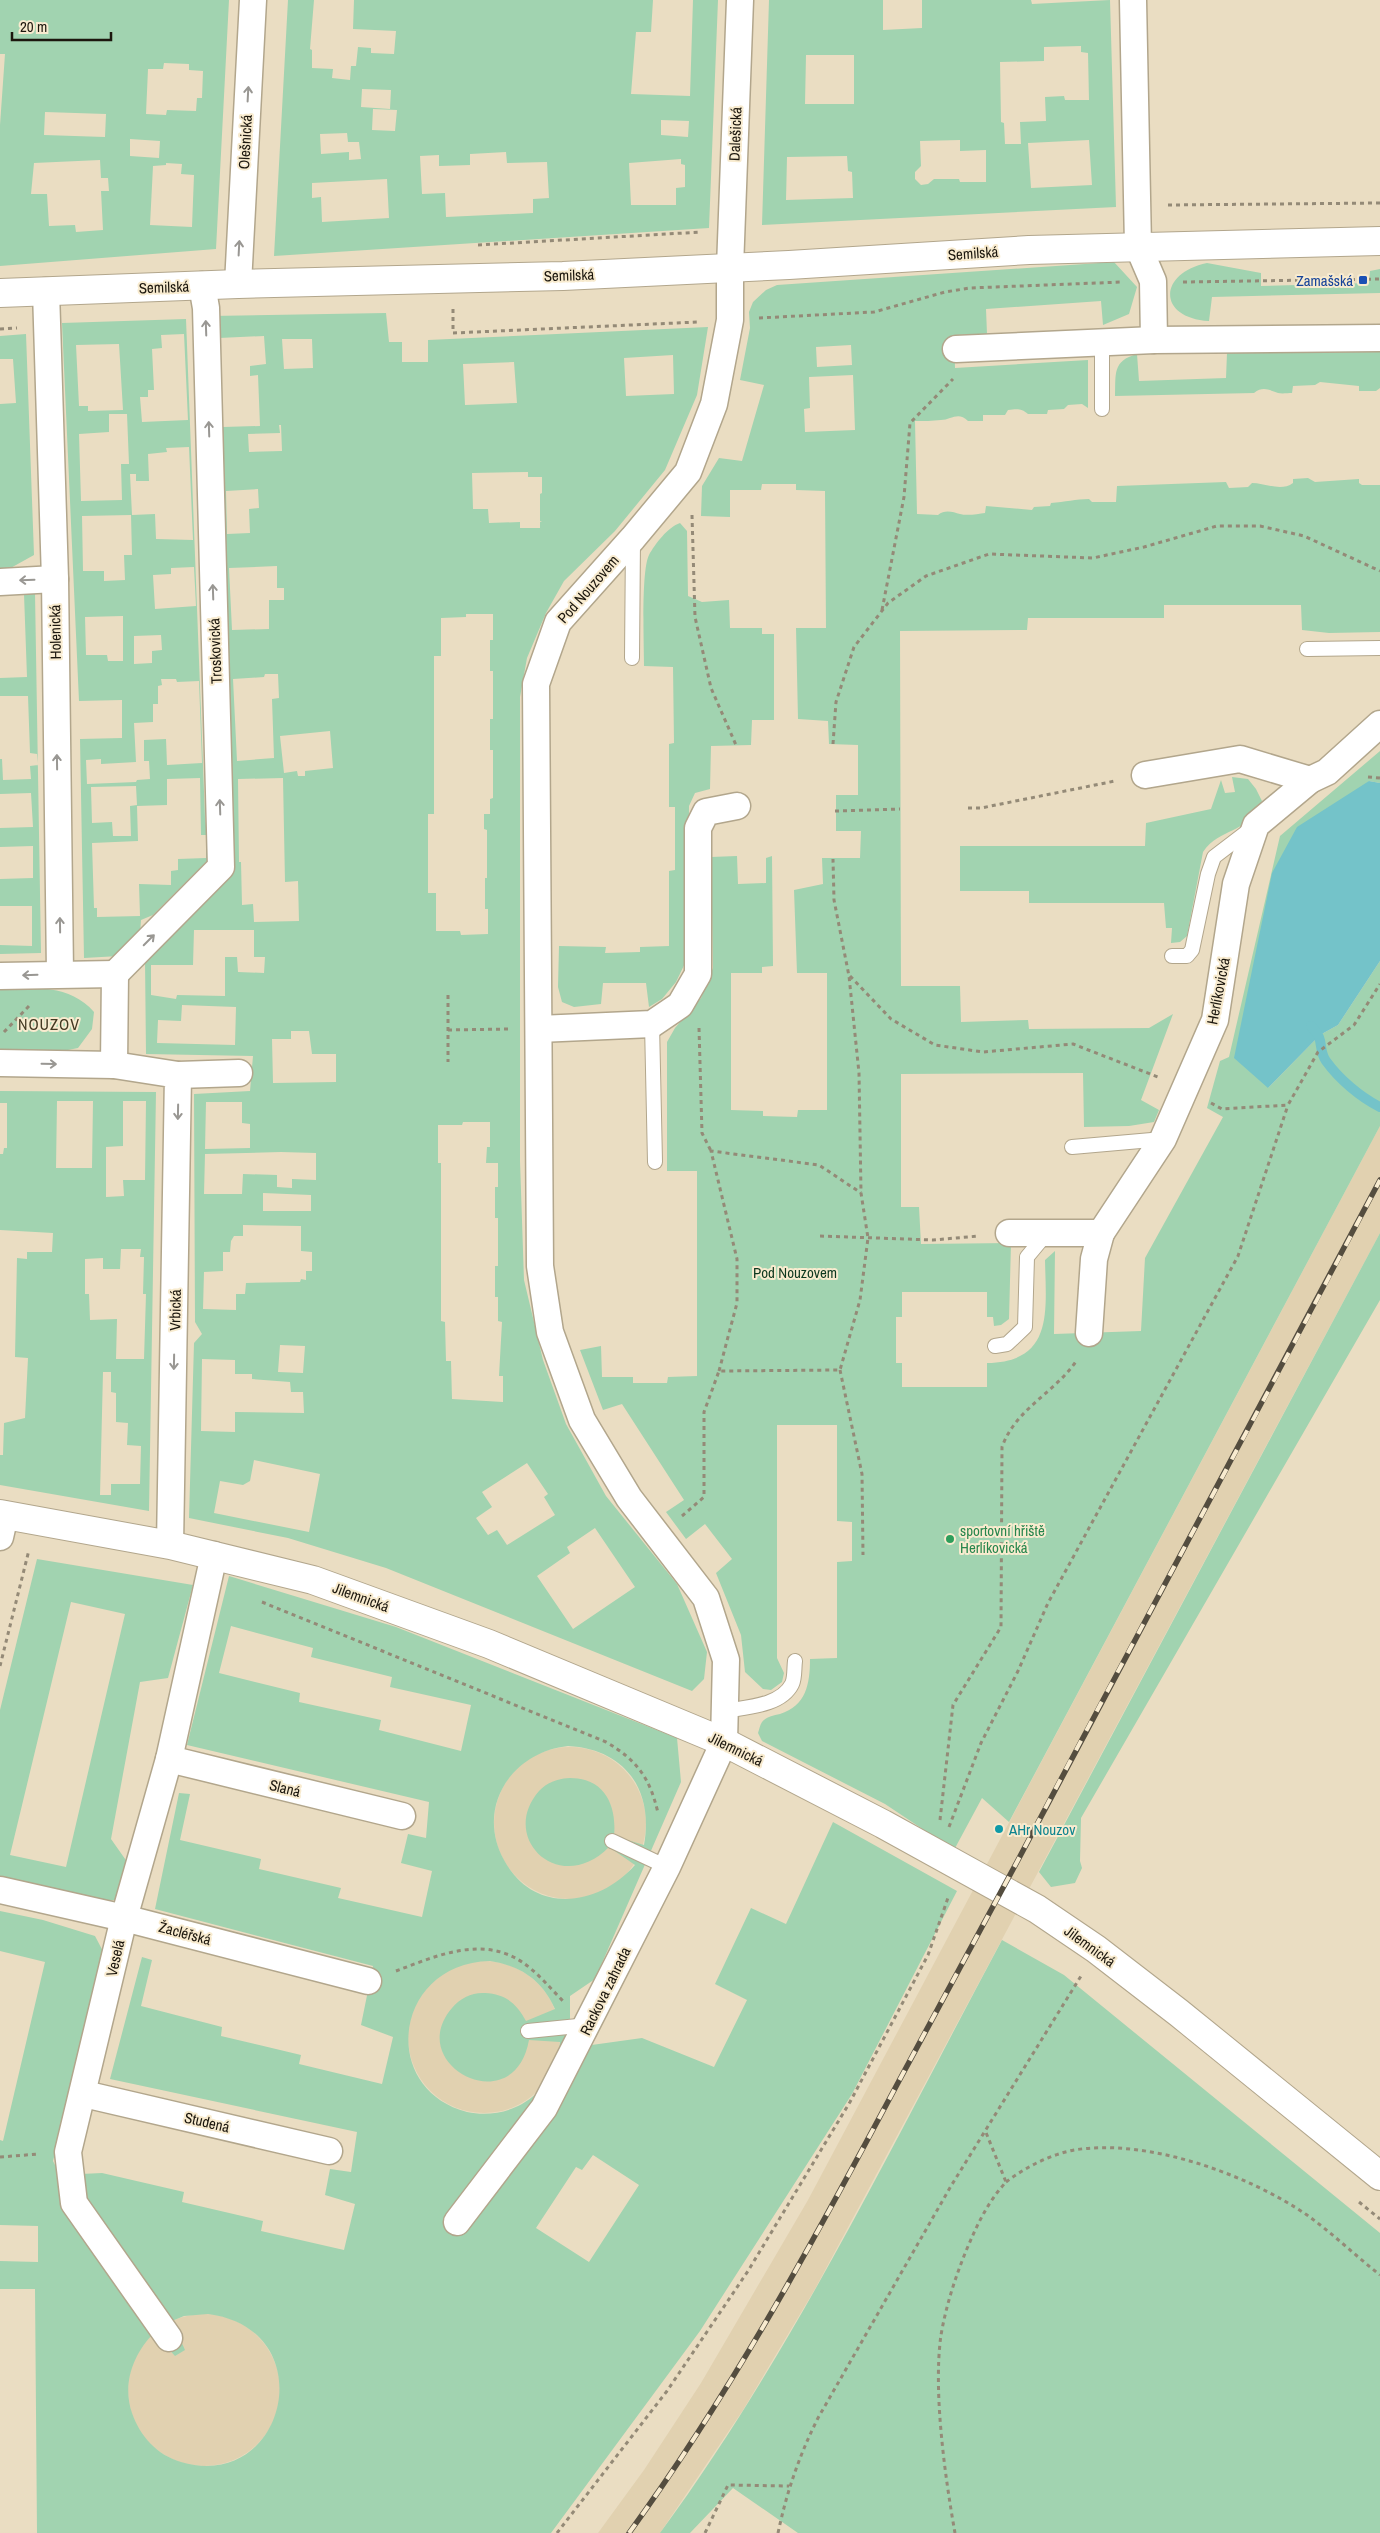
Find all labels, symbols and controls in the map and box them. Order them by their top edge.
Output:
scale bar [12,10,111,42]
text: 20 m [20,16,47,37]
one-way arrow [243,86,252,102]
street label: Dalešická [724,106,746,161]
street label: Olešnická [233,114,257,170]
one-way arrow [235,240,244,256]
street label: Semilská [947,241,999,265]
street label: Semilská [543,264,595,286]
place label: Zamašská [1296,270,1353,291]
marker: Zamašská [1357,274,1369,286]
street label: Semilská [138,276,190,298]
one-way arrow [201,320,211,336]
one-way arrow [204,422,214,438]
street label: Pod Nouzovem [552,550,624,628]
one-way arrow [20,576,36,585]
one-way arrow [209,584,218,600]
street label: Holenická [44,604,66,660]
street label: Troskovická [203,618,227,684]
one-way arrow [53,754,62,770]
one-way arrow [215,799,224,815]
one-way arrow [55,917,65,933]
one-way arrow [143,934,155,946]
street label: Herlíkovická [1201,956,1235,1026]
one-way arrow [23,970,39,979]
district label: NOUZOV [18,1013,80,1035]
one-way arrow [40,1059,56,1069]
one-way arrow [173,1103,182,1119]
park label: Pod Nouzovem [753,1262,837,1283]
street label: Vrbická [164,1289,186,1331]
one-way arrow [169,1353,179,1369]
place label: sportovní hřiště Herlíkovická [960,1520,1045,1558]
marker: sportovní hřiště Herlíkovická [944,1533,956,1545]
street label: Jilemnická [330,1577,392,1617]
street label: Jilemnická [705,1727,767,1771]
street label: Slaná [267,1774,303,1802]
place label: AHr Nouzov [1008,1819,1076,1840]
marker: AHr Nouzov [993,1823,1005,1835]
street label: Žacléřská [157,1916,214,1950]
street label: Jilemnická [1060,1920,1120,1972]
street label: Veselá [101,1937,129,1978]
street label: Rackova zahrada [575,1943,635,2039]
street label: Studená [182,2107,232,2137]

